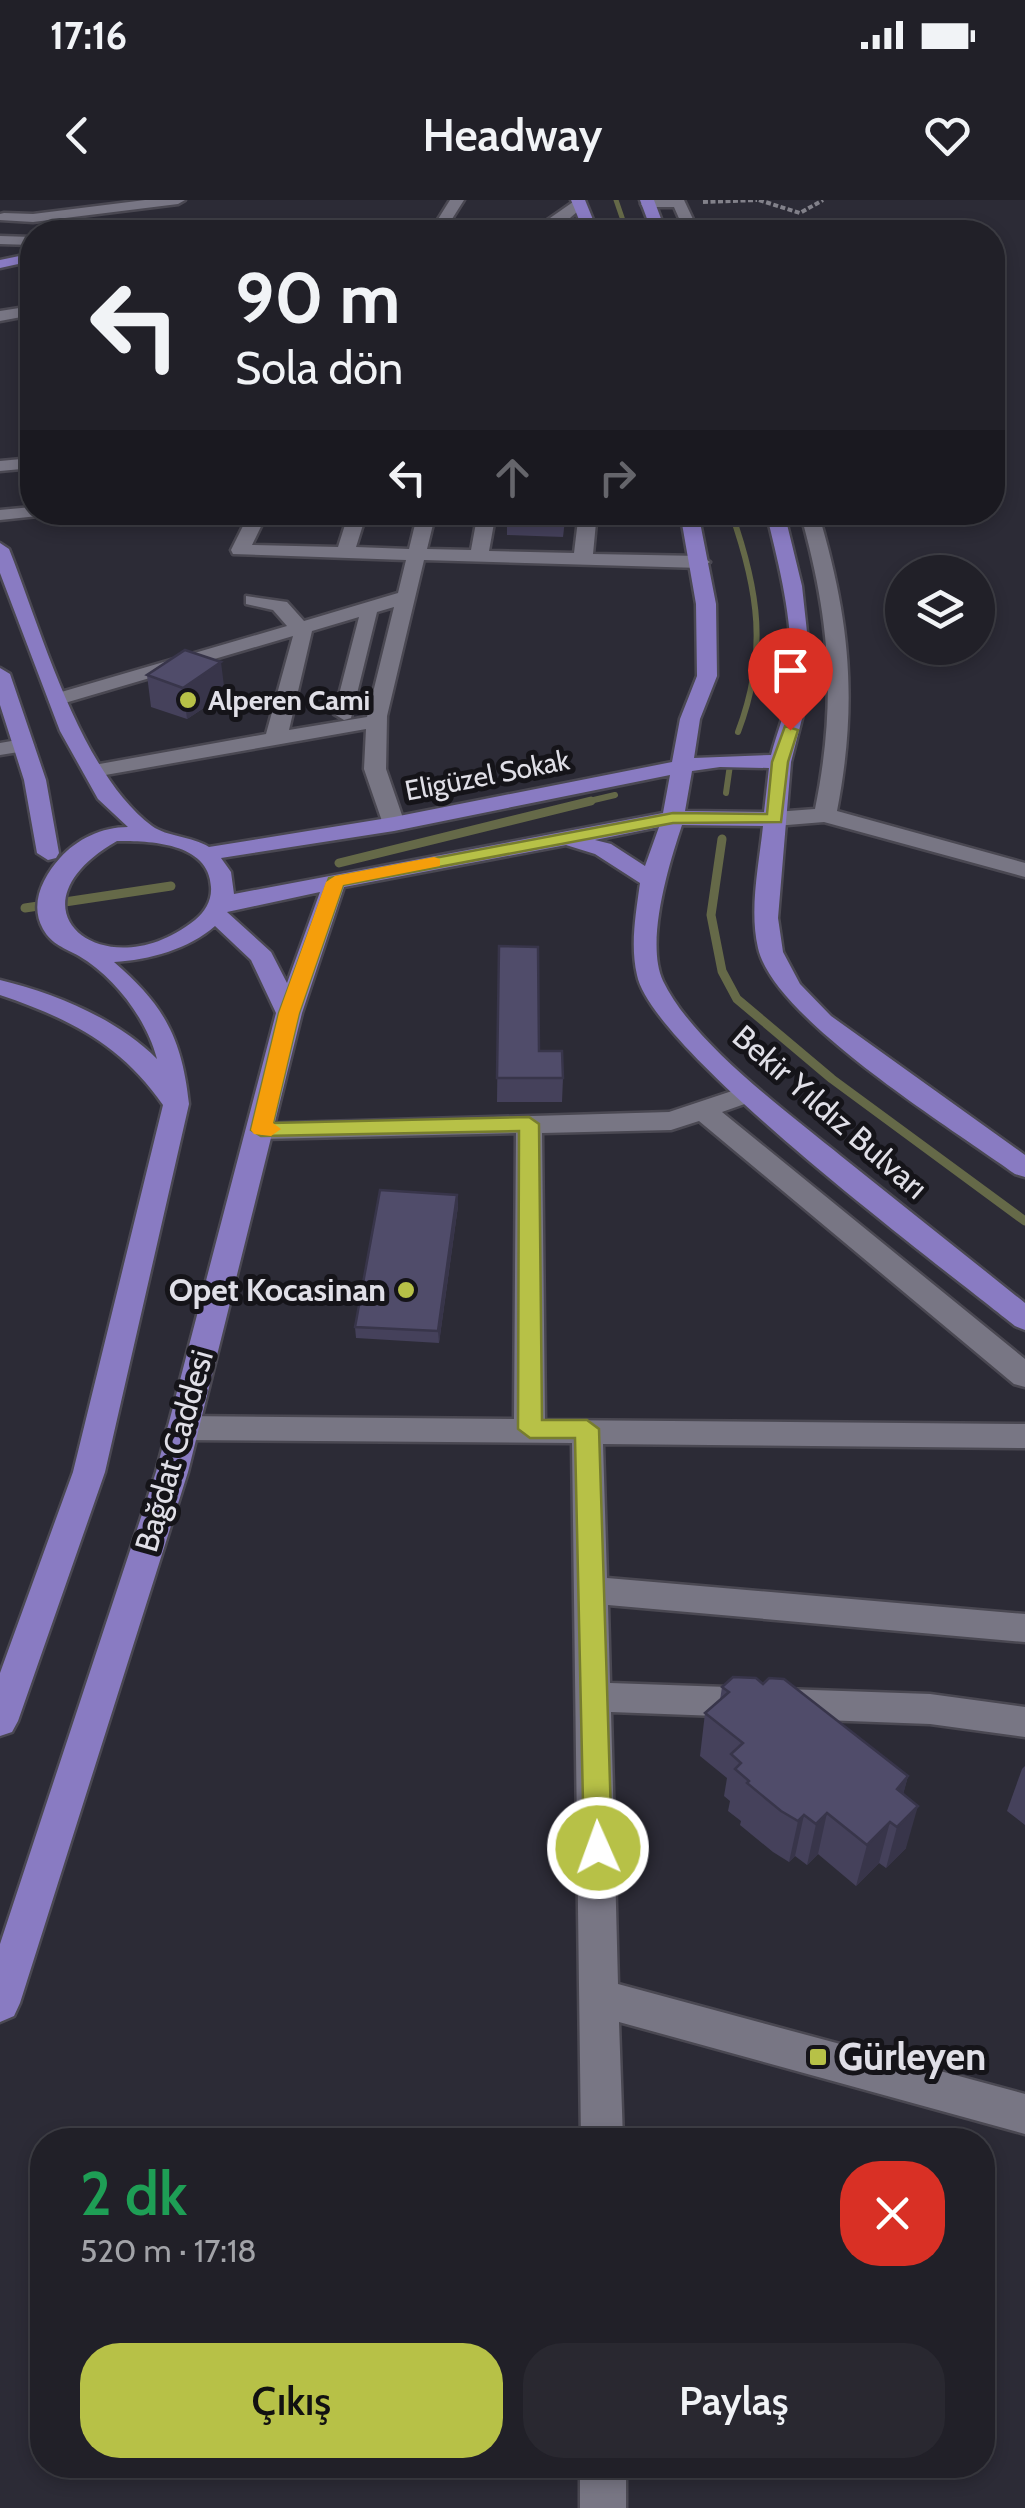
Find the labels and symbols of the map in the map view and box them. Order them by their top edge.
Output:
pin [748,628,833,731]
place label: Alperen Cami [208,683,370,717]
marker: Alperen Cami [177,689,199,711]
street label: Eligüzel Sokak [402,742,573,808]
street label: Bekir Yıldız Bulvarı [725,1016,936,1207]
place label: Opet Kocasinan [169,1270,386,1309]
marker: Opet Kocasinan [395,1279,417,1301]
street label: Bağdat Caddesi [126,1345,221,1556]
position arrow [546,1796,650,1900]
place label: Gürleyen [838,2033,986,2080]
marker: Gürleyen [807,2046,829,2068]

